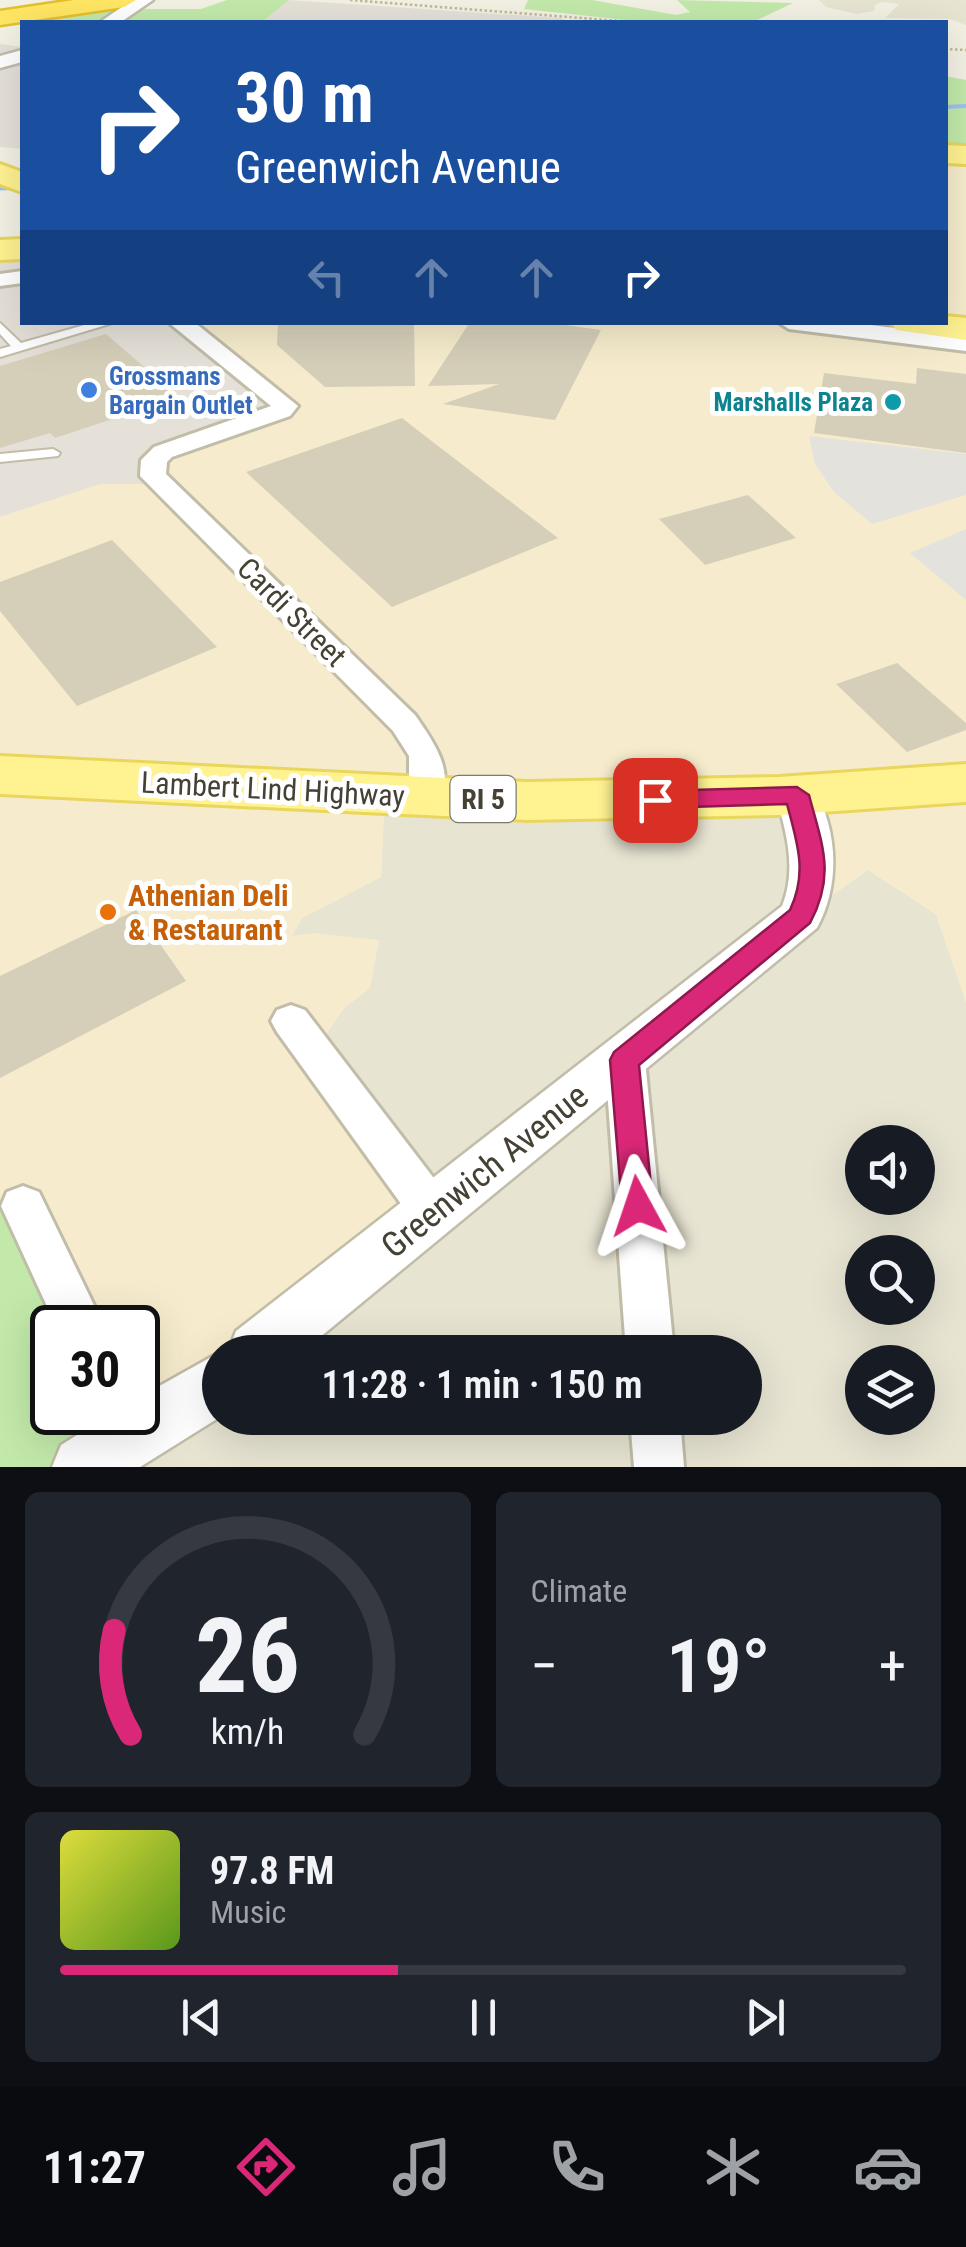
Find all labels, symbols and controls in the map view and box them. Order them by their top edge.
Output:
text: 30 m [235,57,374,139]
icon: right [70,60,200,190]
text: Greenwich Avenue [235,141,561,194]
icon: left [299,250,354,305]
icon: ahead [404,250,459,305]
icon: ahead [509,250,564,305]
icon: right [614,250,669,305]
place label: Grossmans Bargain Outlet [109,362,253,420]
marker: Grossmans Bargain Outlet [78,379,100,401]
place label: Marshalls Plaza [713,388,873,417]
marker: Marshalls Plaza [882,391,904,413]
street label: Cardi Street [230,550,354,674]
pin [613,758,698,843]
street label: Lambert Lind Highway [140,765,406,813]
icon: arrive [628,773,683,828]
road number: RI 5 [450,776,516,822]
place label: Athenian Deli & Restaurant [128,878,289,947]
marker: Athenian Deli & Restaurant [97,901,119,923]
street label: Greenwich Avenue [374,1075,596,1267]
map controls [845,1125,935,1435]
button: sound [845,1125,935,1215]
position arrow [586,1154,690,1258]
button: search [845,1235,935,1325]
speed limit sign: 30 [30,1305,160,1435]
button: layers [845,1345,935,1435]
text: 11:28 · 1 min · 150 m [322,1363,642,1407]
text: Climate [531,1572,627,1610]
text: 26 [195,1596,300,1717]
text: 19° [666,1622,771,1710]
text: − [531,1634,558,1698]
text: + [879,1634,906,1698]
text: km/h [211,1711,285,1753]
text: 97.8 FM [210,1849,334,1893]
text: Music [210,1893,286,1931]
icon: previous [174,1990,229,2045]
icon: pause [456,1990,511,2045]
icon: next [738,1990,793,2045]
icon: directions [231,2132,301,2202]
icon: music [387,2132,457,2202]
icon: phone [542,2132,612,2202]
icon: climate [698,2132,768,2202]
icon: car [853,2132,923,2202]
text: 11:27 [43,2141,146,2194]

